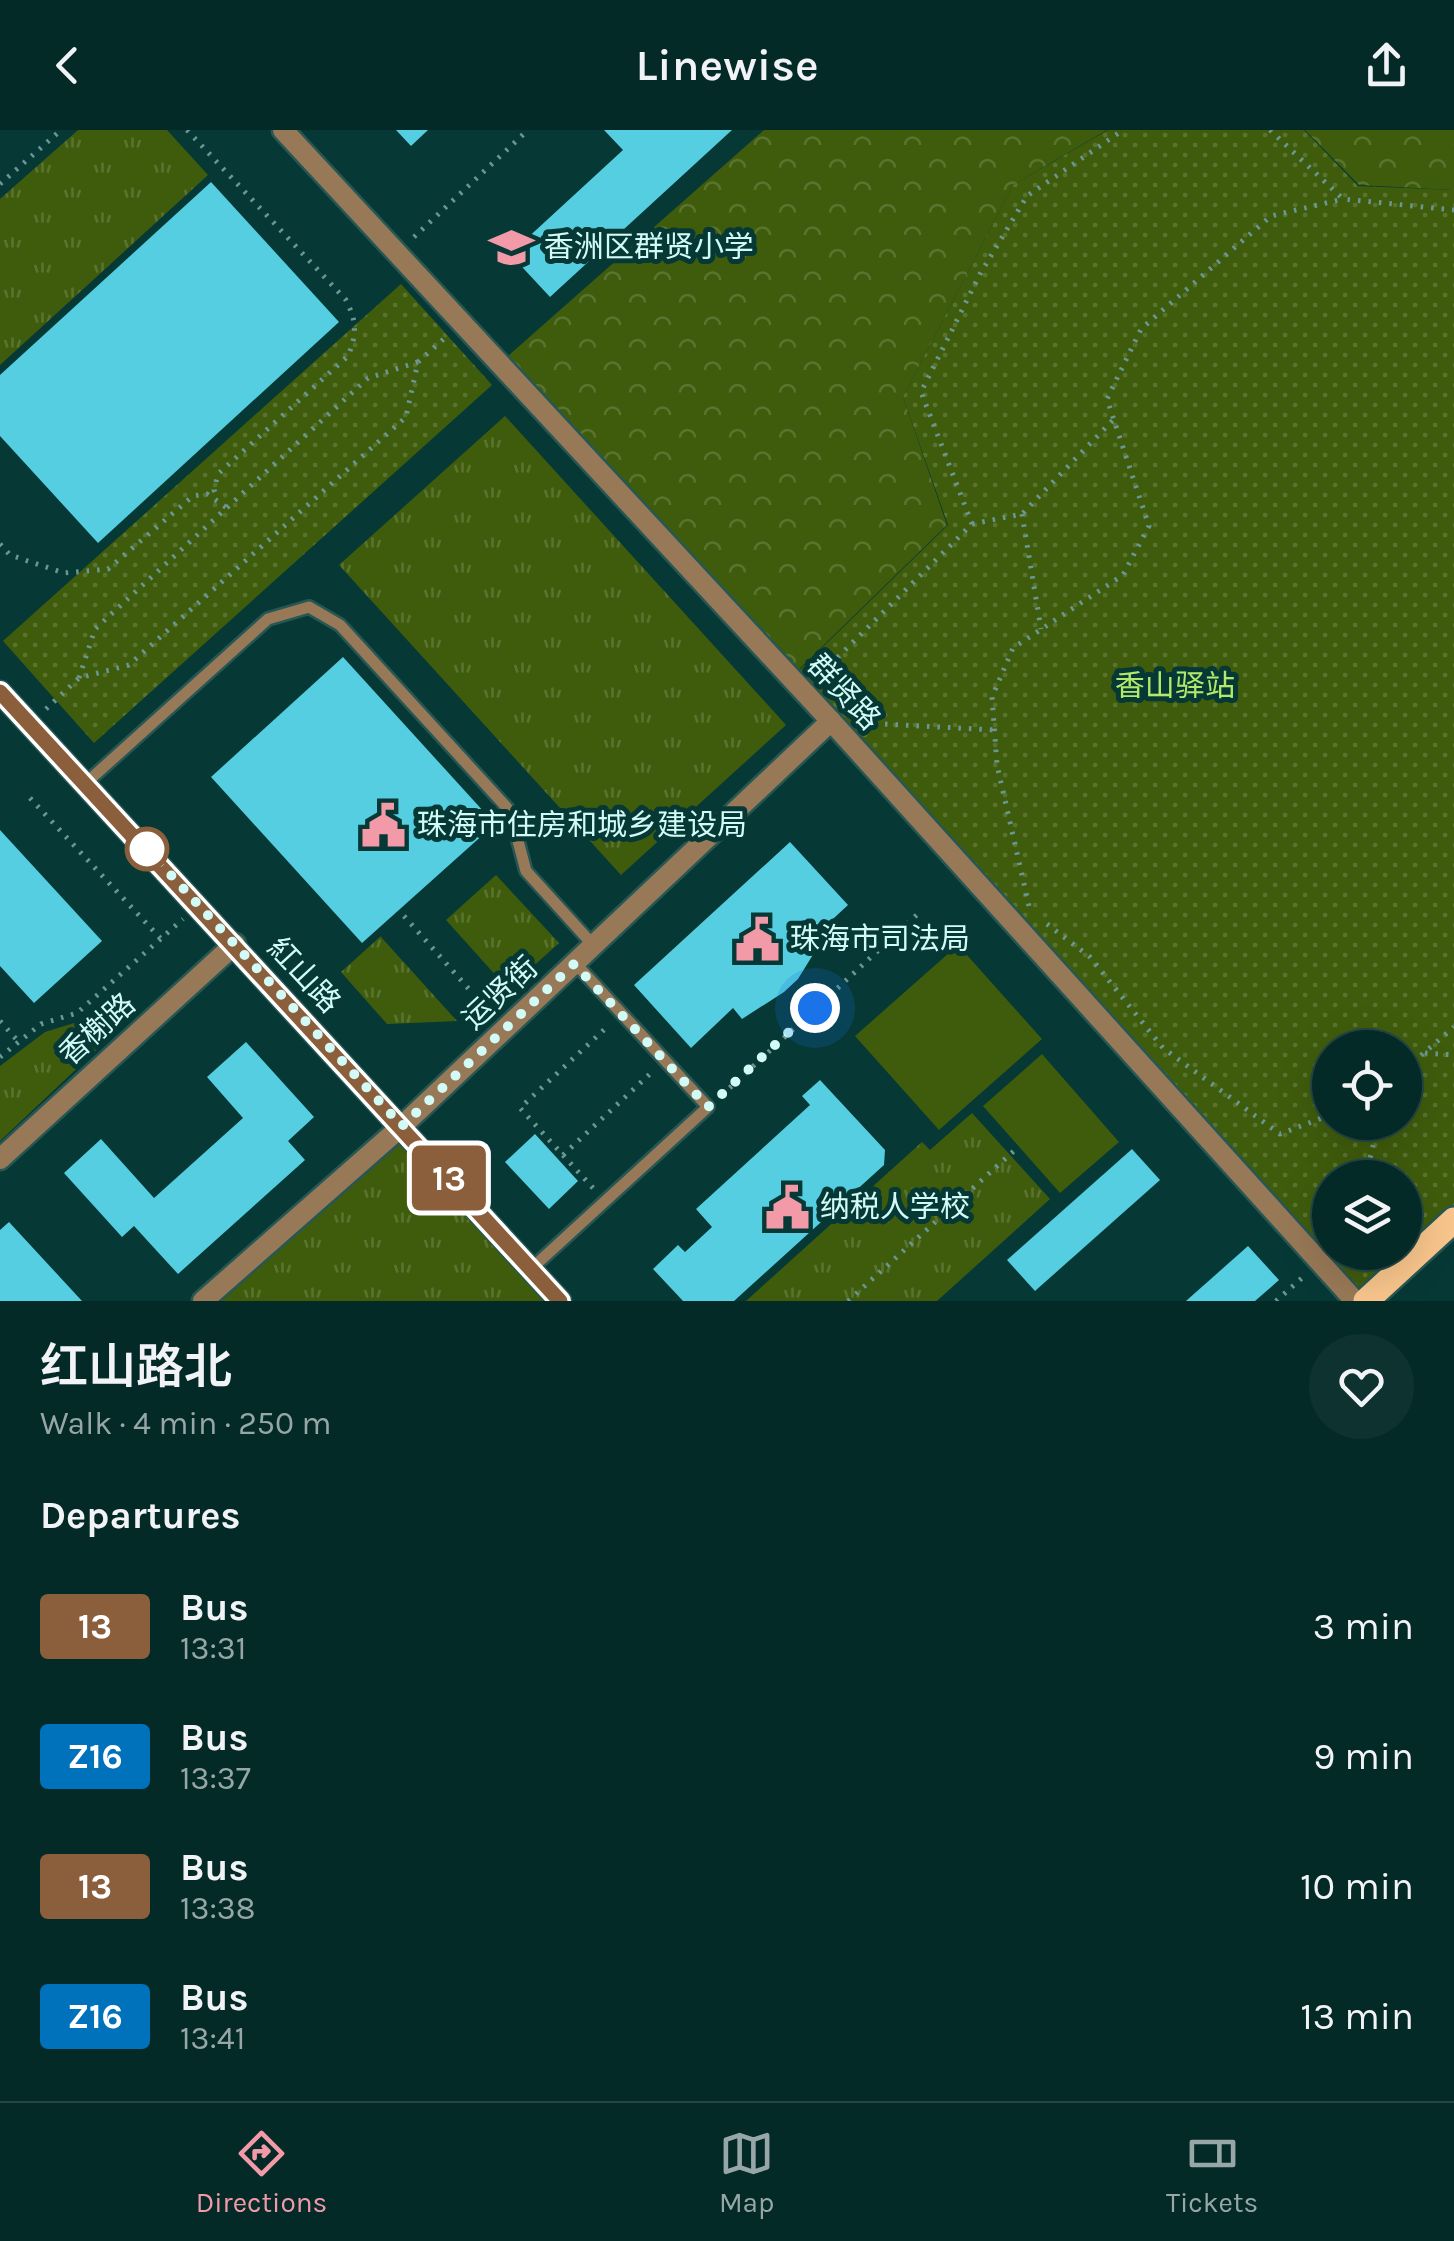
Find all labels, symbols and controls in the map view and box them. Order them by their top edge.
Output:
icon: back [40,38,95,93]
icon: share [1359,38,1414,93]
text: Linewise [635,39,819,91]
school or university icon: 香洲区群贤小学 [487,223,535,271]
place label: 香洲区群贤小学 [544,229,754,265]
street label: 群贤路 [800,647,888,737]
park label: 香山驿站 [1115,668,1235,704]
public building icon: 珠海市住房和城乡建设局 [360,801,408,849]
place label: 珠海市住房和城乡建设局 [417,807,747,843]
unlabelled marker [126,828,168,870]
public building icon: 珠海市司法局 [733,915,781,963]
place label: 珠海市司法局 [790,921,970,957]
street label: 紅山路 [260,930,348,1020]
street label: 运贤街 [455,949,545,1037]
your location [790,983,840,1033]
street label: 香榭路 [52,986,142,1072]
map controls [1312,1030,1422,1270]
button: locate [1312,1030,1422,1140]
line badge: 13 [404,1146,494,1210]
text: 13 [432,1158,466,1199]
button: layers [1312,1160,1422,1270]
public building icon: 纳税人学校 [763,1183,811,1231]
place label: 纳税人学校 [820,1189,970,1225]
button: heart [1309,1334,1414,1439]
text: 红山路北 [40,1339,232,1395]
text: Walk · 4 min · 250 m [40,1405,331,1442]
text: Departures [40,1493,240,1538]
text: Bus [180,1585,249,1630]
text: 3 min [1313,1604,1414,1649]
text: 13 [78,1606,112,1647]
text: 13:31 [180,1630,246,1667]
text: Bus [180,1715,249,1760]
text: 9 min [1313,1734,1414,1779]
text: Z16 [67,1736,123,1777]
text: 13:37 [180,1760,251,1797]
text: Bus [180,1845,249,1890]
text: 10 min [1300,1864,1414,1909]
text: 13 [78,1866,112,1907]
text: 13:38 [180,1890,255,1927]
text: Bus [180,1975,249,2020]
text: 13 min [1300,1994,1414,2039]
text: Z16 [67,1996,123,2037]
text: 13:41 [180,2020,245,2057]
tab: Directions [196,2126,327,2219]
tab: Map [719,2126,774,2219]
tab: Tickets [1166,2126,1258,2219]

